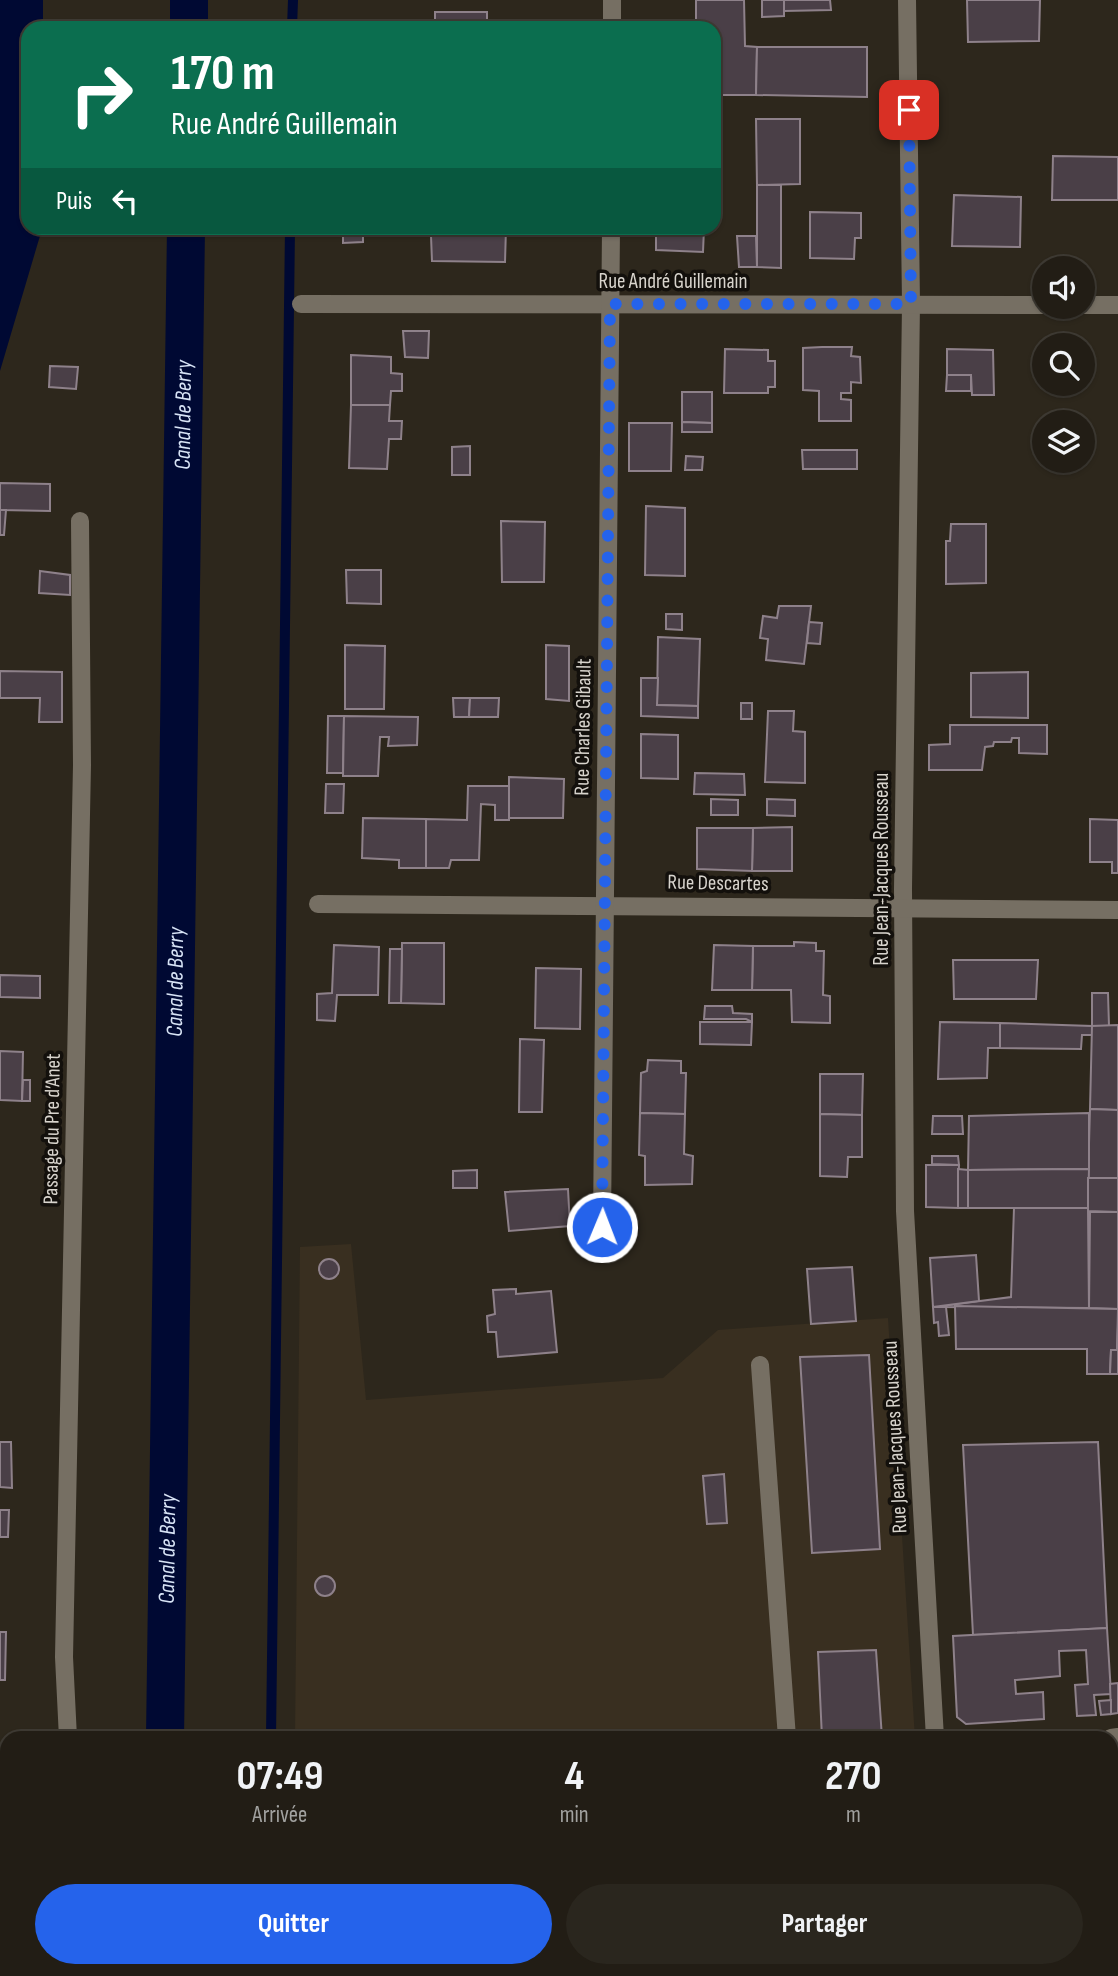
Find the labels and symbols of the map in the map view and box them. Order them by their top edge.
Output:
pin [879,80,939,140]
street label: Rue André Guillemain [599,269,747,294]
water label: Canal de Berry [169,359,198,470]
street label: Rue Charles Gibault [569,658,597,796]
street label: Rue Jean-Jacques Rousseau [869,773,894,965]
street label: Rue Descartes [667,870,769,896]
water label: Canal de Berry [161,926,190,1037]
street label: Passage du Pre d’Anet [38,1053,66,1205]
position arrow [565,1190,639,1264]
street label: Rue Jean-Jacques Rousseau [877,1340,913,1534]
water label: Canal de Berry [153,1493,182,1604]

